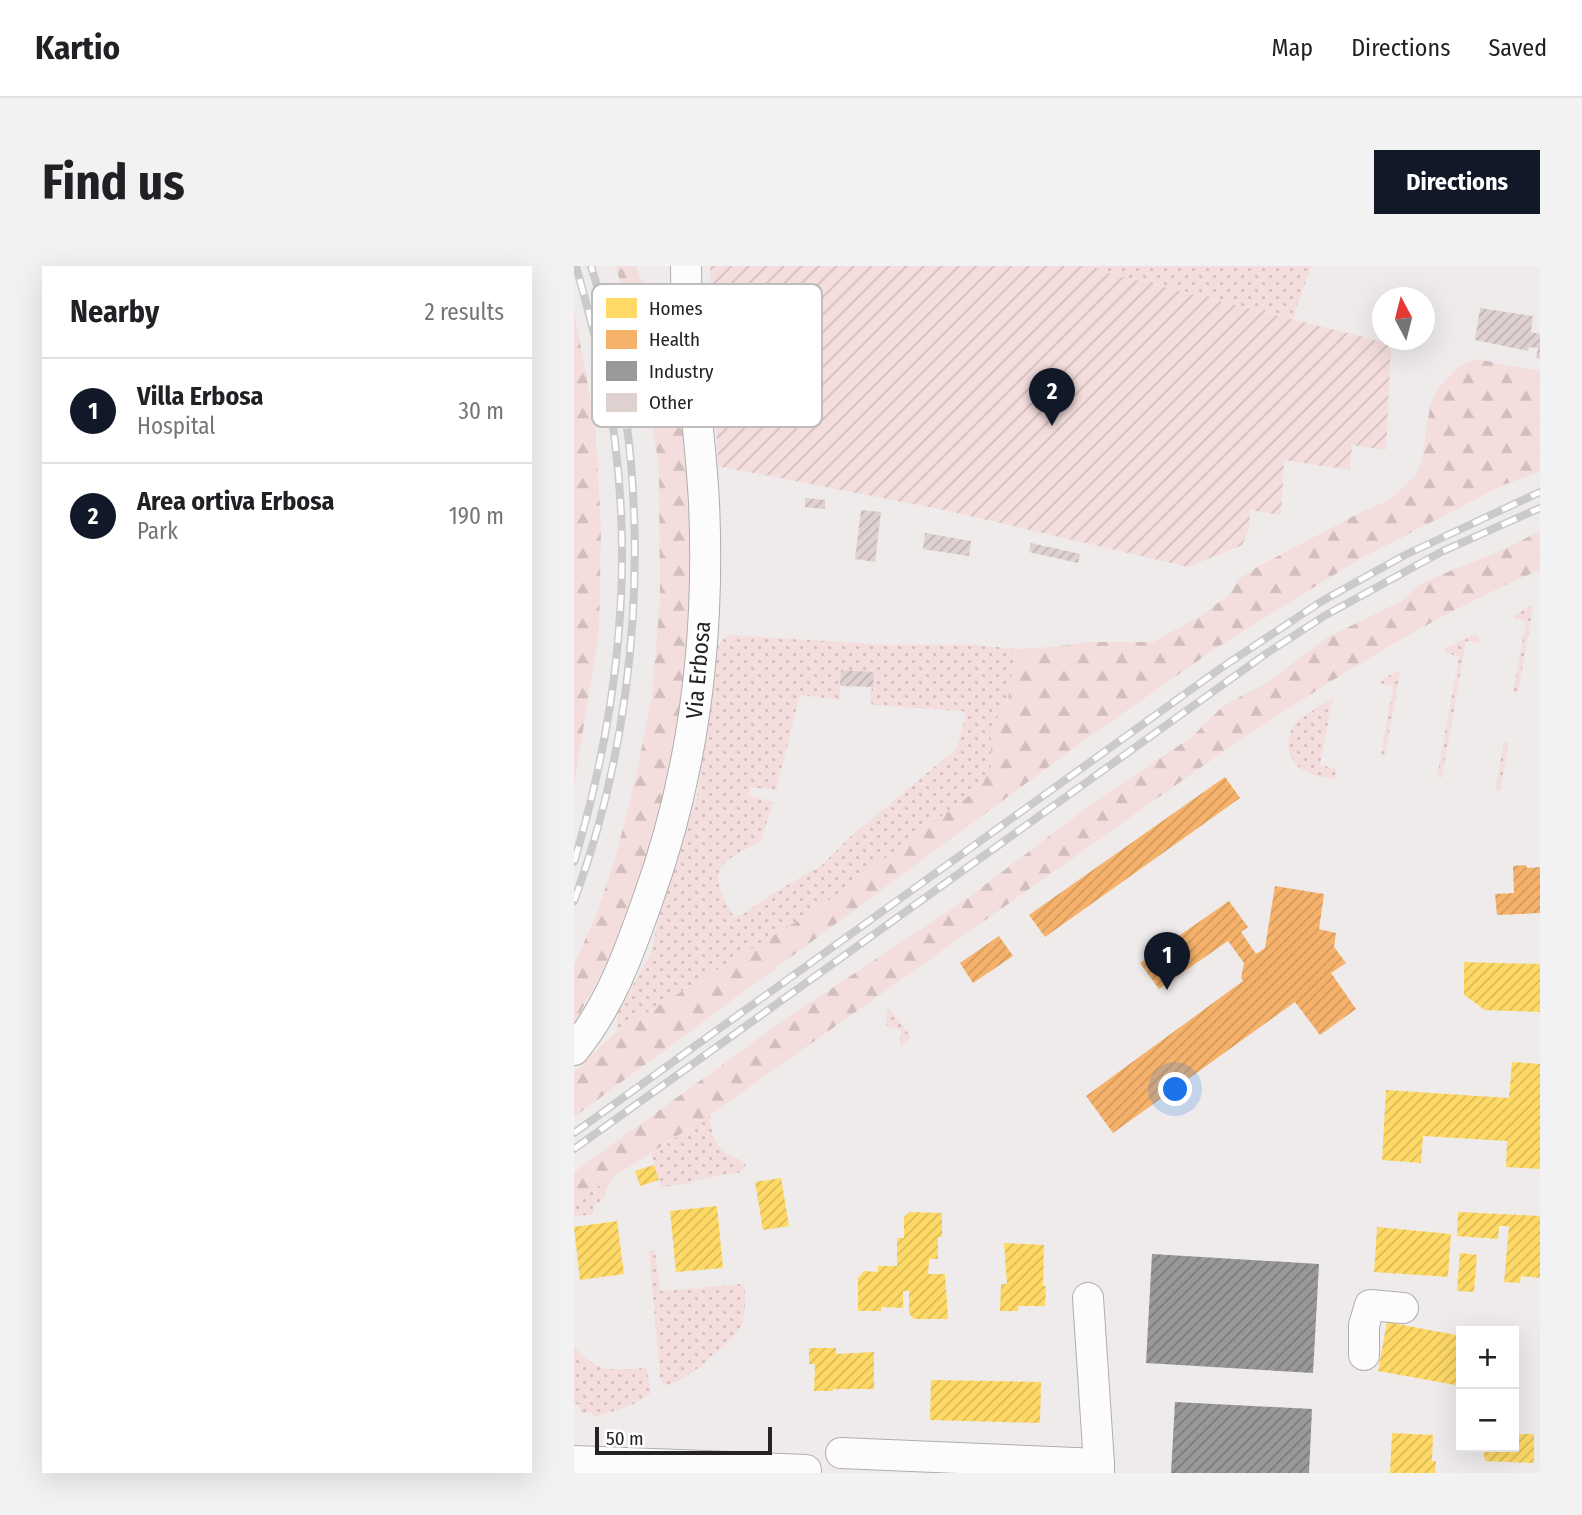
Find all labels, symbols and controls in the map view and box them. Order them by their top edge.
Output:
text: Kartio [35,28,120,68]
text: Map [1272,34,1313,62]
text: Directions [1351,34,1450,62]
text: Saved [1488,34,1547,62]
button: Directions [1374,150,1540,214]
text: Find us [42,153,185,212]
legend [592,284,822,427]
north arrow [1372,287,1435,350]
text: Nearby [70,294,159,330]
text: Homes [649,297,703,320]
text: 2 results [424,298,504,326]
text: Health [649,328,700,351]
text: Industry [649,360,714,383]
pin: 2 [1029,368,1075,426]
text: Villa Erbosa [137,381,264,412]
text: Other [649,391,694,414]
text: 1 [88,397,98,425]
text: 30 m [459,397,504,425]
text: Hospital [137,412,215,440]
text: Area ortiva Erbosa [137,486,334,517]
text: 2 [88,502,98,530]
text: 190 m [449,502,504,530]
text: Park [137,517,178,545]
street label: Via Erbosa [680,620,716,720]
pin: 1 [1144,932,1190,990]
your location [1158,1072,1192,1106]
map controls [1456,1326,1519,1452]
button: + [1456,1326,1519,1389]
button: − [1456,1389,1519,1452]
scale bar [595,1424,772,1456]
text: 50 m [606,1427,644,1450]

